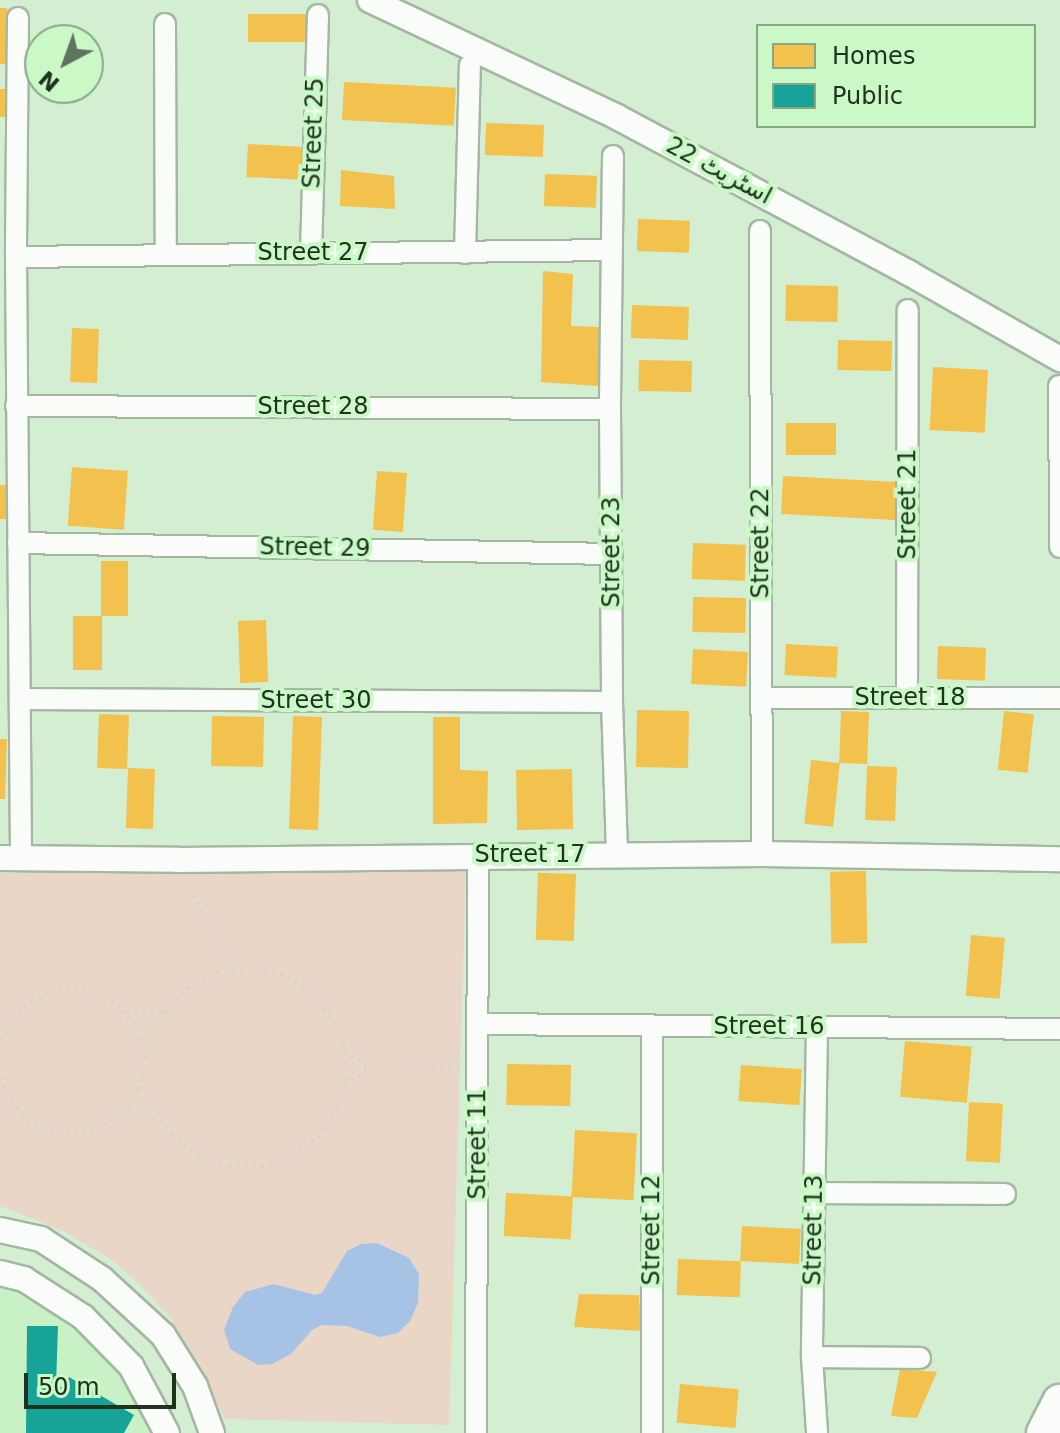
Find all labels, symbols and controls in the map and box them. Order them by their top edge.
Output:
north arrow [24,24,104,104]
legend [756,24,1036,128]
text: Homes [832,42,915,70]
text: N [34,66,64,96]
street label: Street 25 [298,77,330,189]
text: Public [832,82,903,110]
street label: اسٹریٹ 22 [661,131,777,211]
street label: Street 27 [257,239,369,267]
street label: Street 28 [257,393,369,421]
street label: Street 21 [894,448,922,560]
street label: Street 22 [747,487,775,599]
street label: Street 23 [598,496,626,608]
street label: Street 29 [259,533,371,563]
street label: Street 18 [854,684,966,712]
street label: Street 30 [260,687,372,715]
street label: Street 17 [474,841,586,869]
street label: Street 16 [713,1013,825,1041]
street label: Street 11 [464,1088,492,1200]
street label: Street 12 [638,1174,666,1286]
street label: Street 13 [799,1174,829,1286]
scale bar [28,1357,180,1407]
text: 50 m [38,1373,100,1401]

